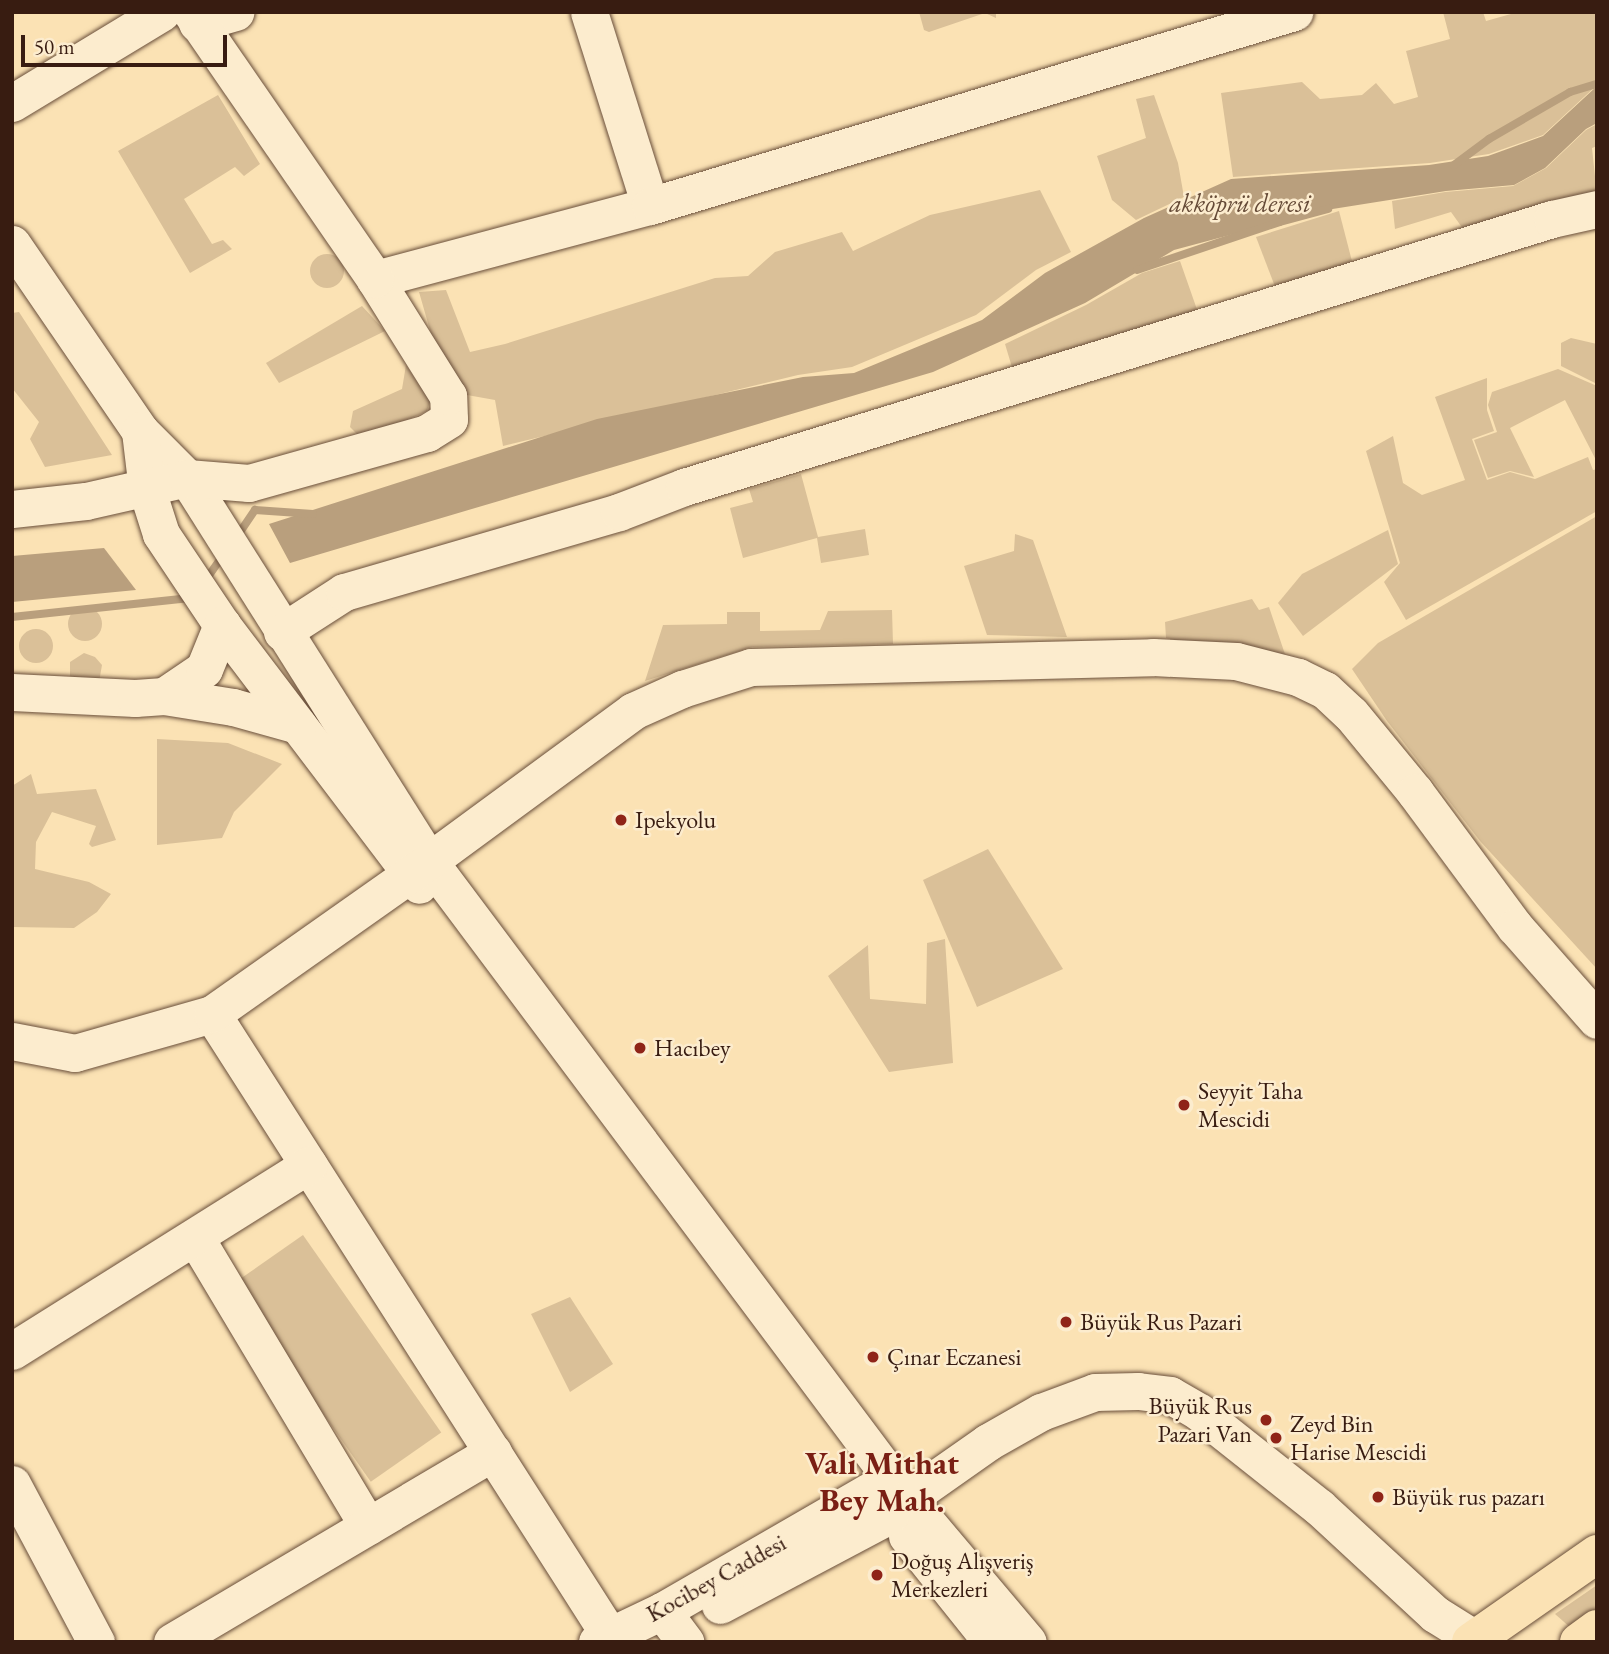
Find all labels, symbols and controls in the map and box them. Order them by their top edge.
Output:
scale bar [24,21,231,65]
text: 50 m [34,33,75,60]
water label: akköprü deresi [1169,188,1311,220]
place label: Ipekyolu [635,806,716,834]
marker: Ipekyolu [613,812,629,828]
place label: Hacıbey [654,1034,731,1062]
marker: Hacıbey [632,1040,648,1056]
place label: Seyyit Taha Mescidi [1198,1077,1303,1133]
marker: Seyyit Taha Mescidi [1176,1097,1192,1113]
place label: Büyük Rus Pazari [1080,1308,1242,1336]
marker: Büyük Rus Pazari [1058,1314,1074,1330]
place label: Çınar Eczanesi [887,1343,1021,1371]
marker: Çınar Eczanesi [865,1349,881,1365]
place label: Büyük Rus Pazari Van [1149,1392,1252,1448]
place label: Zeyd Bin Harise Mescidi [1290,1410,1427,1466]
marker: Büyük Rus Pazari Van [1258,1412,1274,1428]
marker: Zeyd Bin Harise Mescidi [1268,1430,1284,1446]
district label: Vali Mithat Bey Mah. [805,1445,959,1520]
place label: Büyük rus pazarı [1392,1483,1545,1511]
marker: Büyük rus pazarı [1370,1489,1386,1505]
street label: Kocibey Caddesi [641,1528,791,1628]
place label: Doğuş Alışveriş Merkezleri [891,1547,1034,1603]
marker: Doğuş Alışveriş Merkezleri [869,1567,885,1583]

